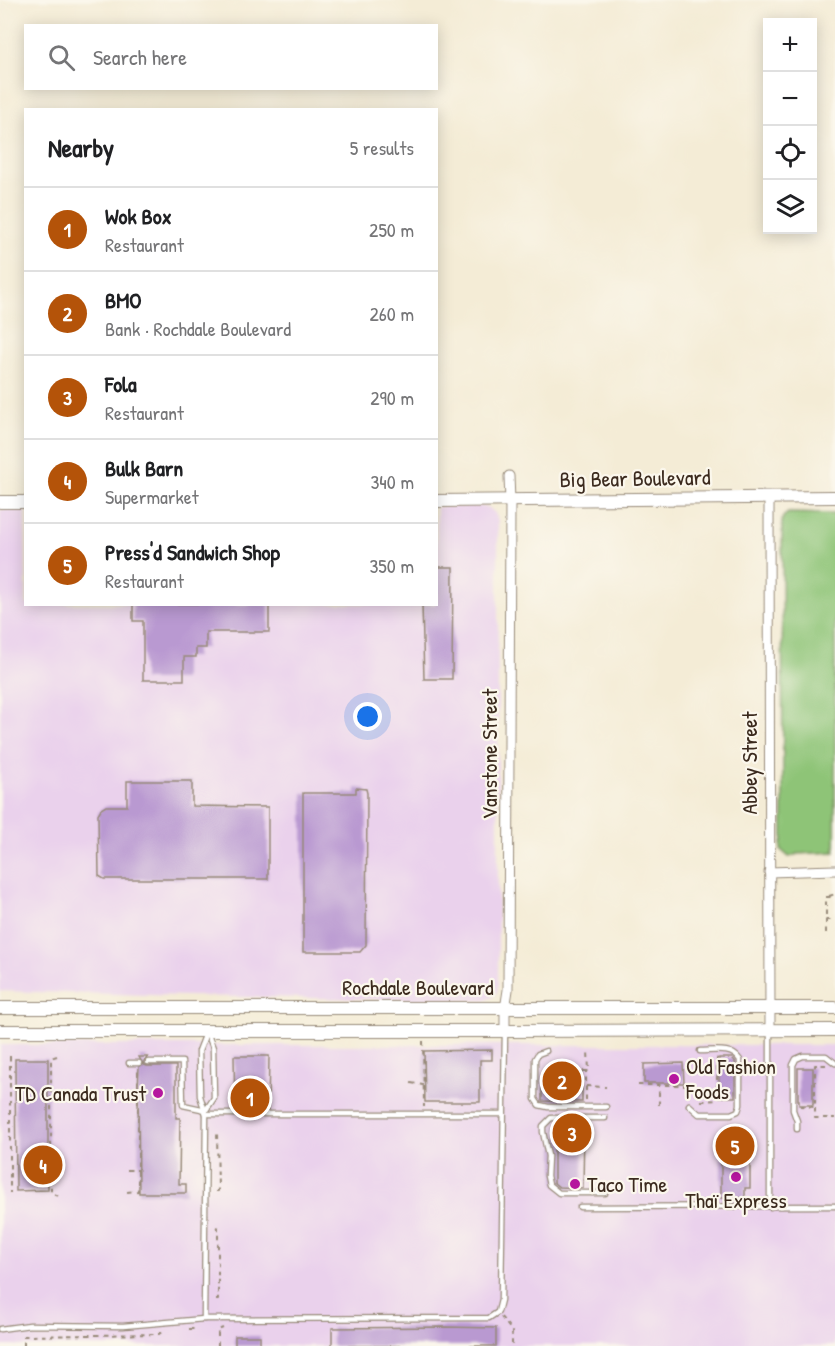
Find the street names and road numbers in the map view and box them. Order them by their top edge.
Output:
street label: Big Bear Boulevard [559,462,711,494]
street label: Vanstone Street [474,688,504,819]
street label: Abbey Street [734,711,764,815]
street label: Rochdale Boulevard [342,972,494,1002]

